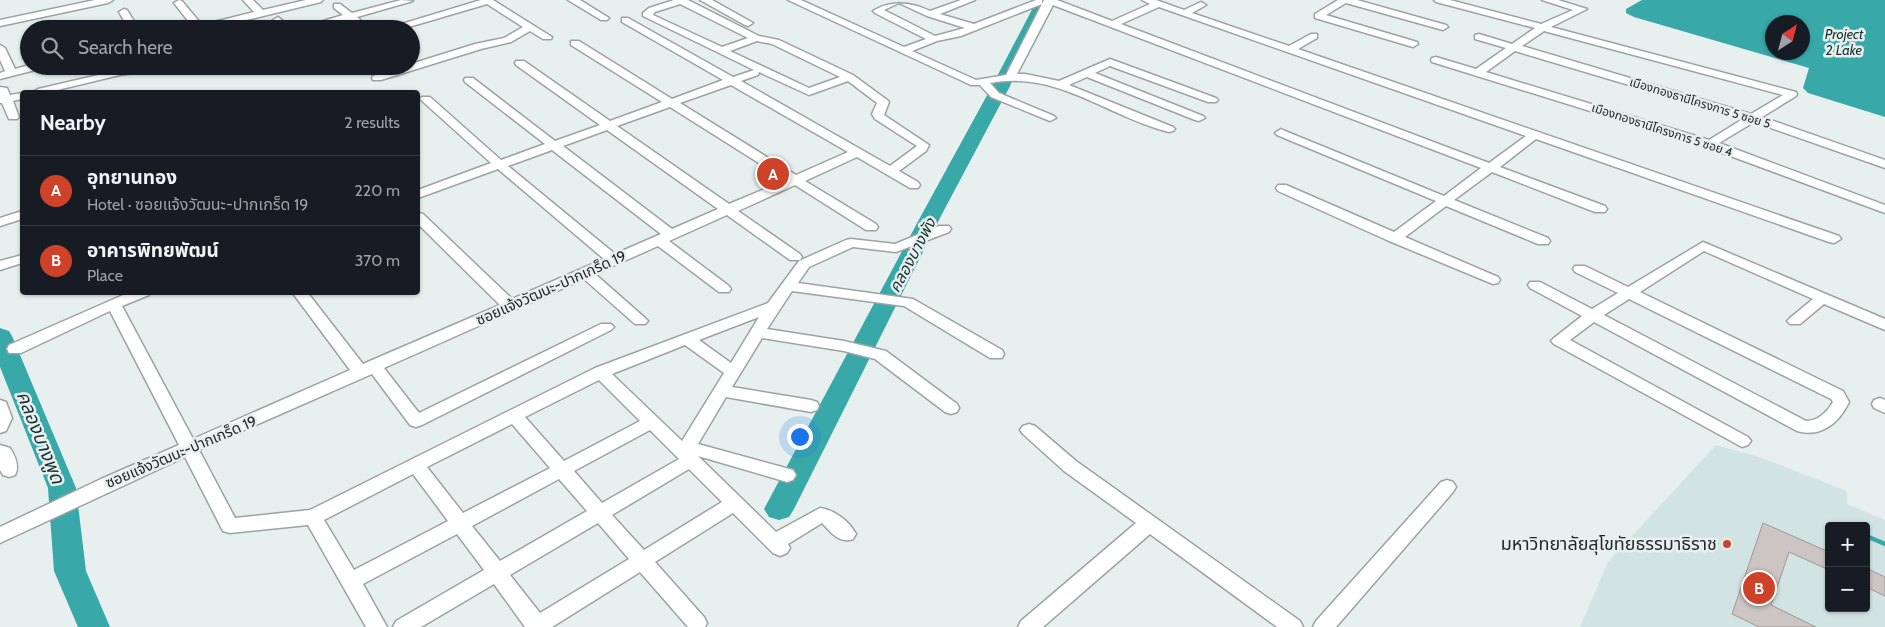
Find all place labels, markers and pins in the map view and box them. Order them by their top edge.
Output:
pin: A [757,155,789,193]
place label: มหาวิทยาลัยสุโขทัยธรรมาธิราช [1501,533,1717,555]
marker: มหาวิทยาลัยสุโขทัยธรรมาธิราช [1721,538,1733,550]
pin: B [1743,569,1775,607]

